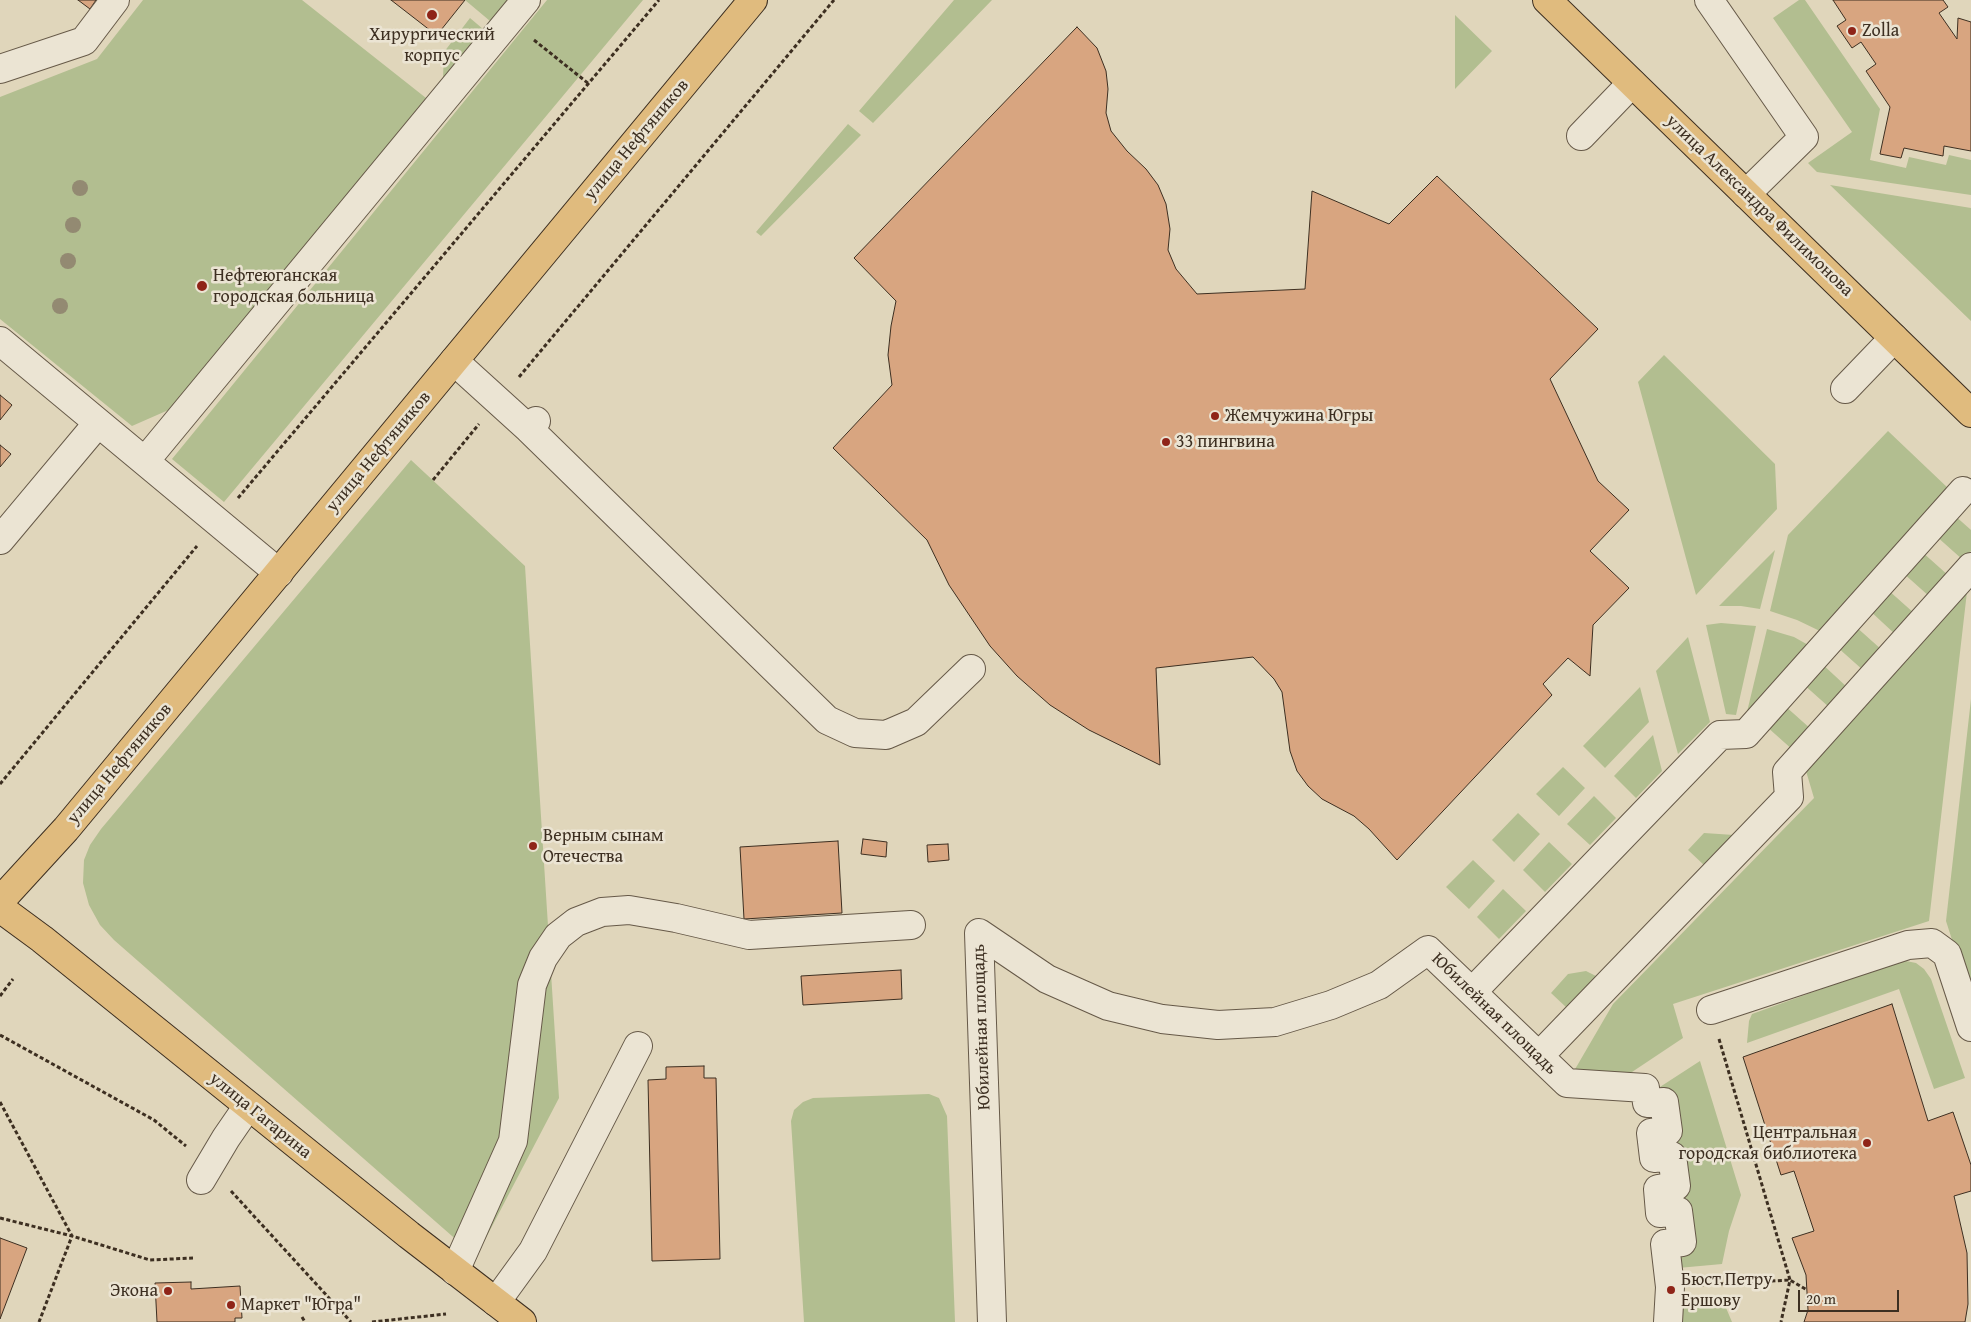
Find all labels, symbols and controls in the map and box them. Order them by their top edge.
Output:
marker: Хирургический корпус [425,8,439,22]
place label: Zolla [1862,20,1899,42]
place label: Хирургический корпус [369,24,495,66]
marker: Zolla [1846,25,1858,37]
street label: улица Нефтяников [580,75,694,205]
street label: улица Александра Филимонова [1661,111,1857,301]
place label: Нефтеюганская городская больница [213,265,374,308]
marker: Нефтеюганская городская больница [195,279,209,293]
street label: улица Нефтяников [322,387,436,517]
place label: Жемчужина Югры [1225,405,1373,427]
marker: Жемчужина Югры [1209,410,1221,422]
place label: 33 пингвина [1176,431,1275,453]
marker: 33 пингвина [1160,436,1172,448]
street label: улица Нефтяников [63,699,177,829]
place label: Верным сынам Отечества [543,825,664,868]
marker: Верным сынам Отечества [527,840,539,852]
street label: Юбилейная площадь [968,943,996,1111]
street label: Юбилейная площадь [1427,948,1561,1080]
street label: улица Гагарина [204,1068,316,1164]
place label: Центральная городская библиотека [1678,1122,1857,1164]
marker: Центральная городская библиотека [1861,1137,1873,1149]
place label: Бюст Петру Ершову [1681,1269,1772,1312]
place label: Экона [110,1280,158,1302]
scale bar [1801,1280,1902,1312]
marker: Бюст Петру Ершову [1665,1284,1677,1296]
marker: Экона [162,1285,174,1297]
text: 20 m [1806,1288,1836,1309]
place label: Маркет "Югра" [241,1294,361,1316]
marker: Маркет "Югра" [225,1299,237,1311]

